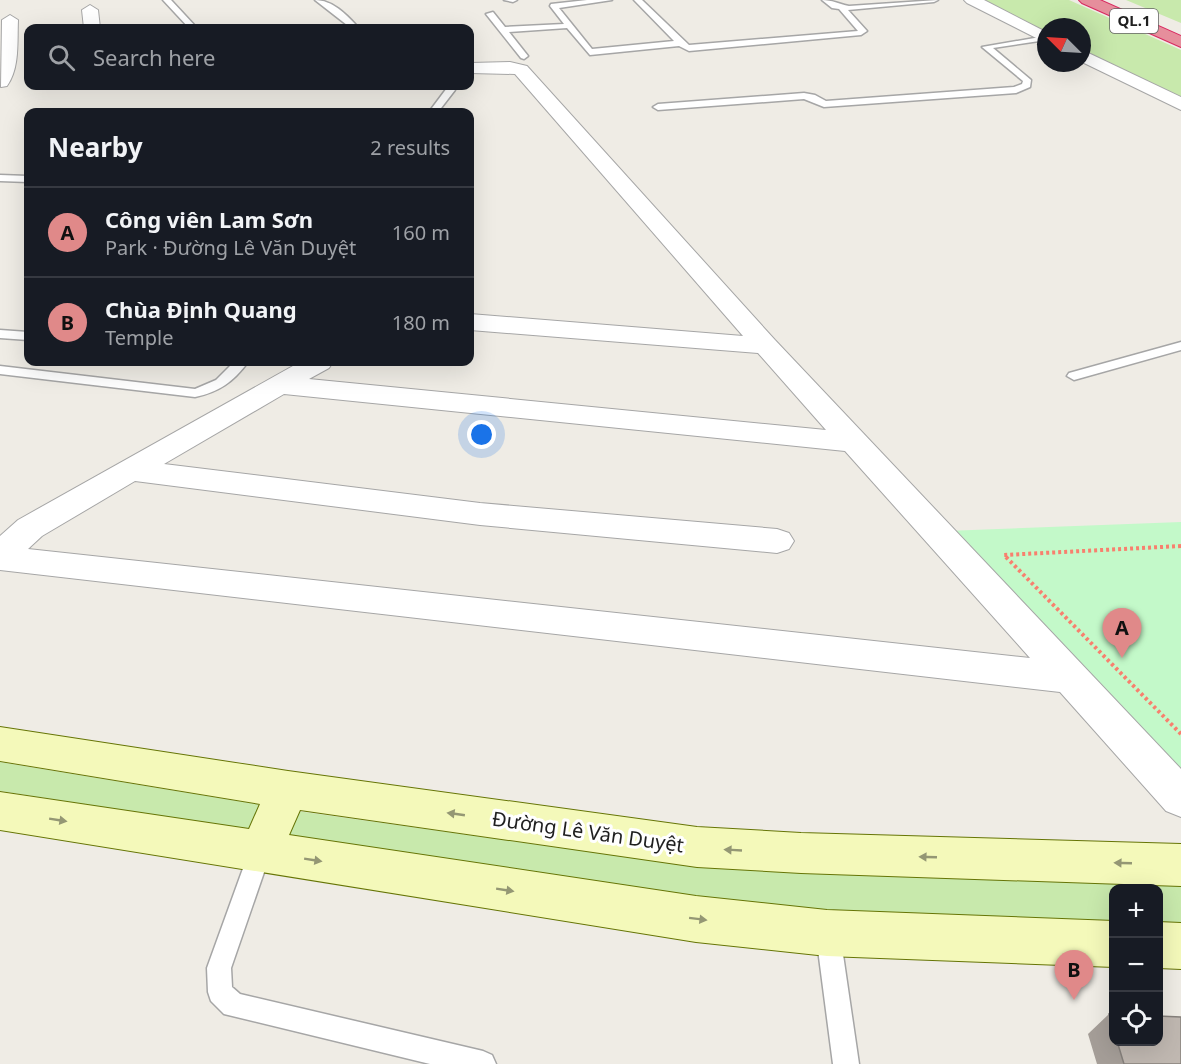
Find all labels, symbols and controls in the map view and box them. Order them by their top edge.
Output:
road number: QL.1 [1110,9,1158,33]
north arrow [1037,18,1091,72]
search box [24,24,474,90]
icon: search [45,41,78,74]
text: Search here [93,42,215,72]
text: Nearby [48,129,143,165]
text: 2 results [370,134,450,161]
text: Công viên Lam Sơn [105,204,313,234]
text: A [61,219,74,246]
text: 160 m [392,219,450,246]
text: Park · Đường Lê Văn Duyệt [105,234,356,261]
text: Chùa Định Quang [105,294,297,324]
text: B [61,309,74,336]
text: 180 m [392,309,450,336]
text: Temple [105,324,173,351]
your location [467,420,496,449]
pin: A [1102,608,1142,658]
street label: Đường Lê Văn Duyệt [490,805,686,858]
one-way arrow [447,810,466,819]
one-way arrow [48,816,67,825]
one-way arrow [723,845,742,854]
one-way arrow [918,853,937,862]
one-way arrow [303,856,322,865]
one-way arrow [1113,859,1132,868]
map controls [1109,884,1163,1046]
button: + [1109,884,1163,938]
one-way arrow [496,885,515,894]
one-way arrow [689,914,708,924]
button: − [1109,938,1163,992]
pin: B [1054,950,1094,1000]
button: locate [1109,992,1163,1046]

